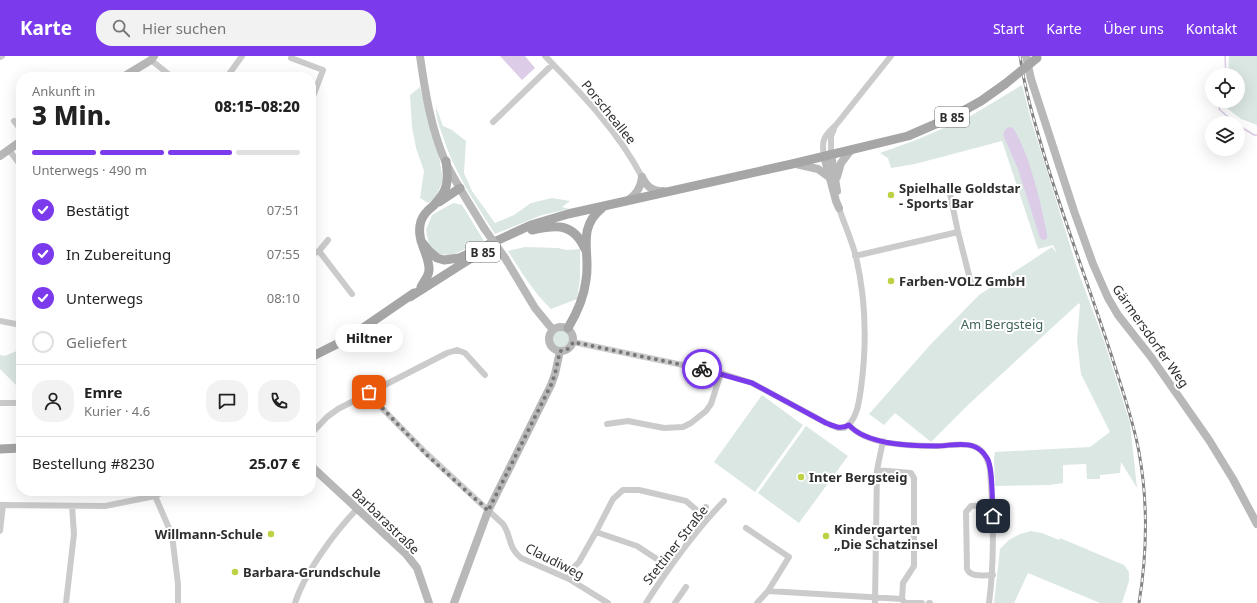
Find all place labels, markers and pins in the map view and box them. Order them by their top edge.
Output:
place label: Spielhalle Goldstar - Sports Bar [899,179,1021,212]
marker: Spielhalle Goldstar - Sports Bar [886,190,896,200]
place label: Farben-VOLZ GmbH [899,272,1025,290]
marker: Farben-VOLZ GmbH [886,276,896,286]
callout: Hiltner [335,324,403,352]
pin [352,375,386,409]
place label: Inter Bergsteig [809,468,907,486]
marker: Inter Bergsteig [796,472,806,482]
pin [976,499,1010,533]
place label: Kindergarten „Die Schatzinsel [834,520,938,553]
place label: Willmann-Schule [155,525,263,543]
marker: Willmann-Schule [266,529,276,539]
marker: Kindergarten „Die Schatzinsel [821,531,831,541]
place label: Barbara-Grundschule [243,563,381,581]
marker: Barbara-Grundschule [230,567,240,577]

